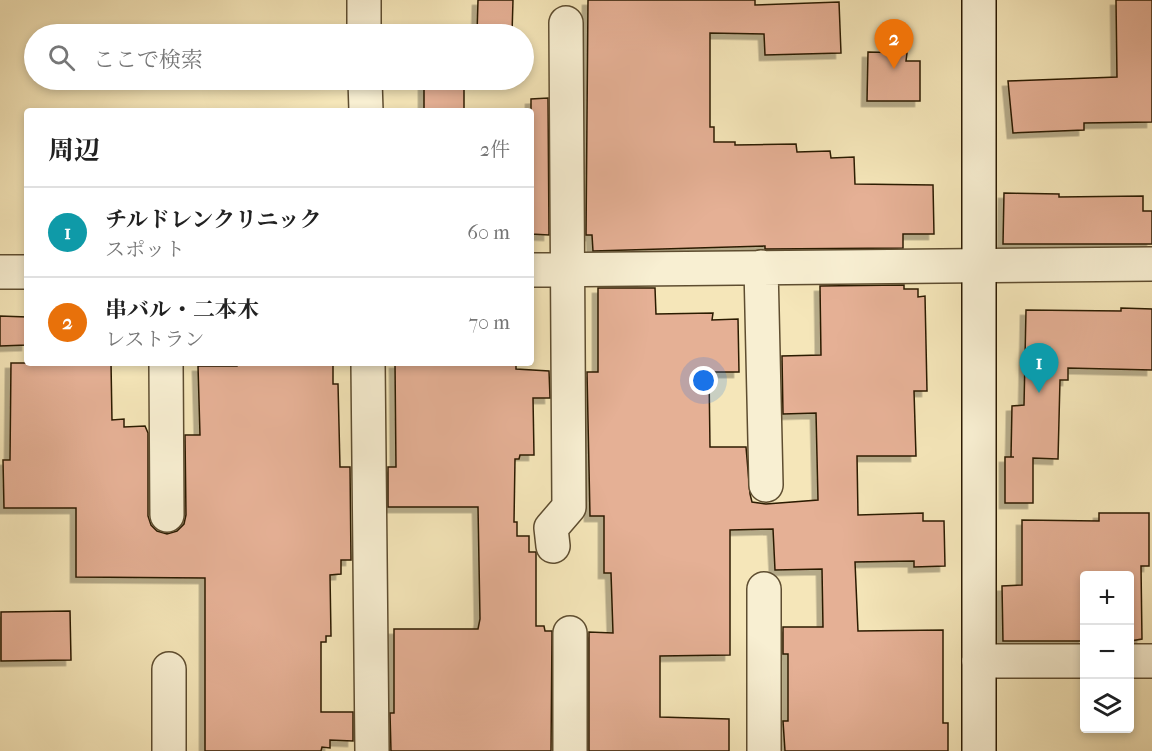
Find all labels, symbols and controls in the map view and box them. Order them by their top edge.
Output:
pin: 2 [874,20,914,69]
search box [24,24,534,90]
icon: search [45,41,78,74]
text: ここで検索 [93,47,203,73]
text: 周辺 [48,135,100,166]
text: 2件 [480,138,510,161]
text: チルドレンクリニック [105,207,322,233]
text: 1 [64,221,71,244]
text: 60 m [467,221,510,244]
text: スポット [105,238,185,261]
text: 串バル・二本木 [105,297,259,323]
text: 2 [62,311,73,334]
text: 70 m [468,311,510,334]
text: レストラン [105,328,204,351]
pin: 1 [1020,344,1058,393]
your location [689,366,718,395]
map controls [1080,571,1134,733]
button: + [1080,571,1134,625]
button: − [1080,625,1134,679]
button: layers [1080,679,1134,733]

